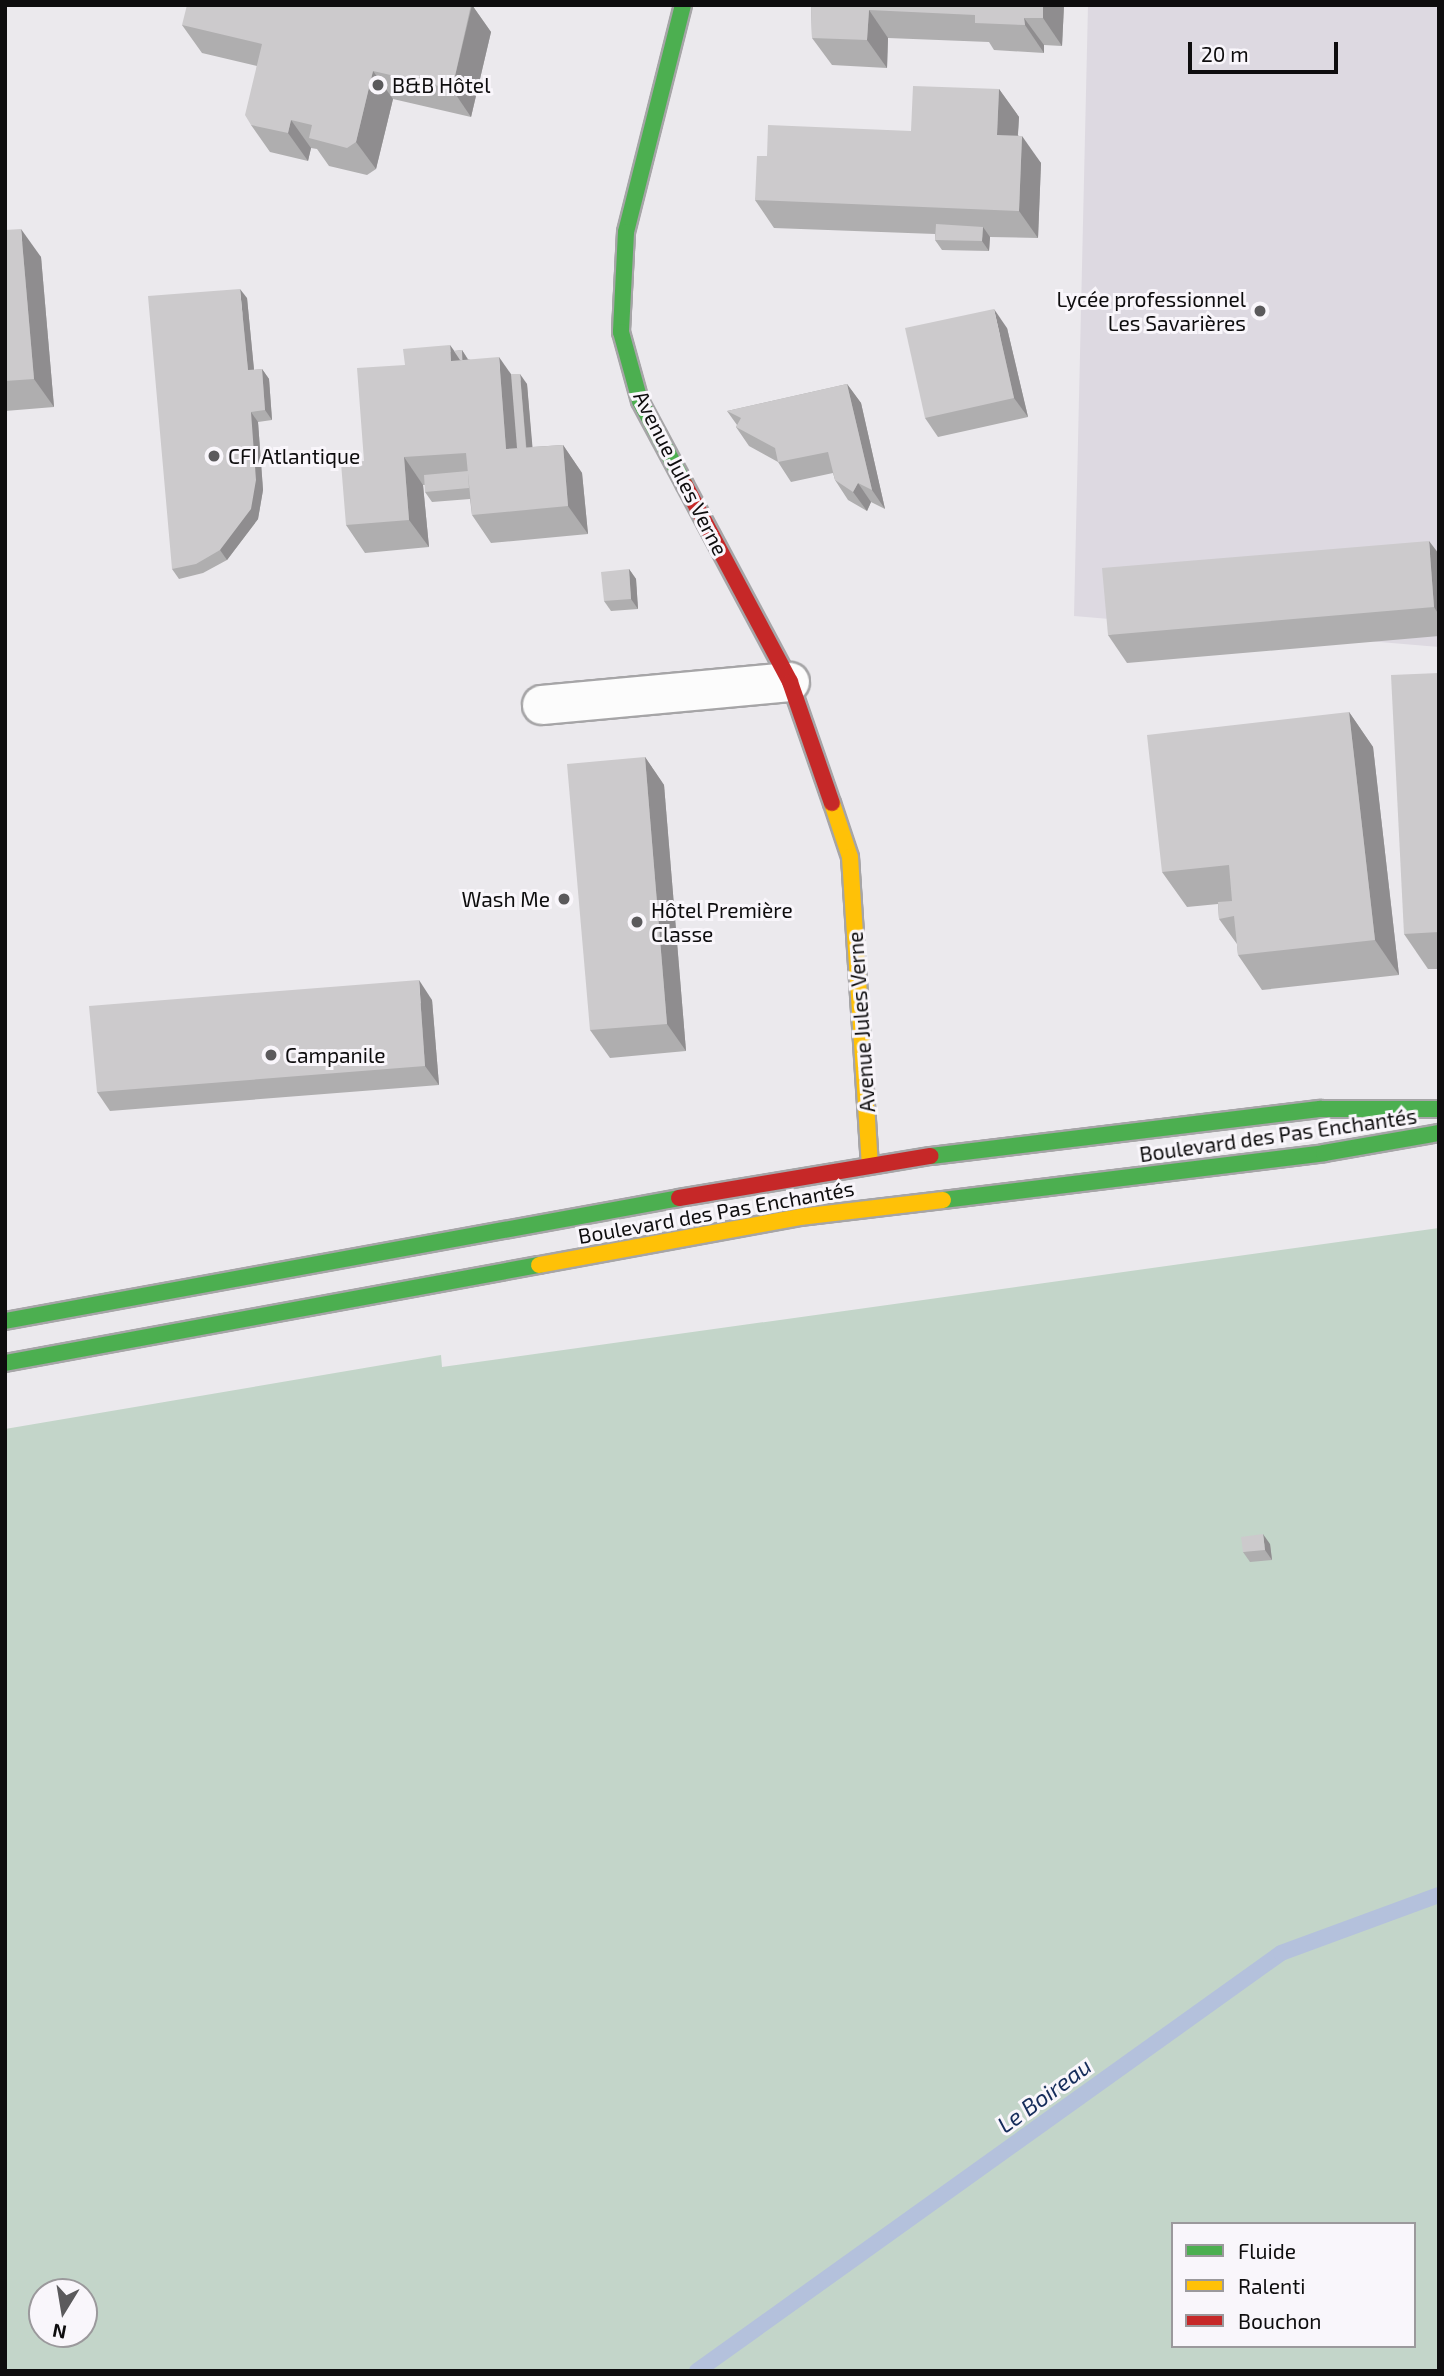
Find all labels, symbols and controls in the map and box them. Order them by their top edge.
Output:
scale bar [1192,28,1342,72]
text: 20 m [1201,41,1249,66]
place label: B&B Hôtel [392,72,490,98]
marker: B&B Hôtel [370,77,386,93]
place label: Lycée professionnel Les Savarières [1057,286,1246,336]
marker: Lycée professionnel Les Savarières [1252,303,1268,319]
street label: Avenue Jules Verne [628,386,734,560]
place label: CFI Atlantique [228,443,361,469]
marker: CFI Atlantique [206,448,222,464]
place label: Wash Me [462,886,550,912]
marker: Wash Me [556,891,572,907]
place label: Hôtel Première Classe [651,897,793,947]
marker: Hôtel Première Classe [629,914,645,930]
street label: Avenue Jules Verne [842,930,880,1114]
place label: Campanile [285,1042,386,1068]
marker: Campanile [263,1047,279,1063]
street label: Boulevard des Pas Enchantés [1138,1103,1418,1167]
street label: Boulevard des Pas Enchantés [576,1175,856,1249]
water label: Le Boireau [992,2052,1096,2138]
legend [1171,2222,1416,2348]
text: Fluide [1238,2238,1296,2263]
text: Ralenti [1238,2273,1305,2298]
north arrow [28,2278,98,2348]
text: Bouchon [1238,2308,1322,2333]
text: N [50,2320,68,2345]

